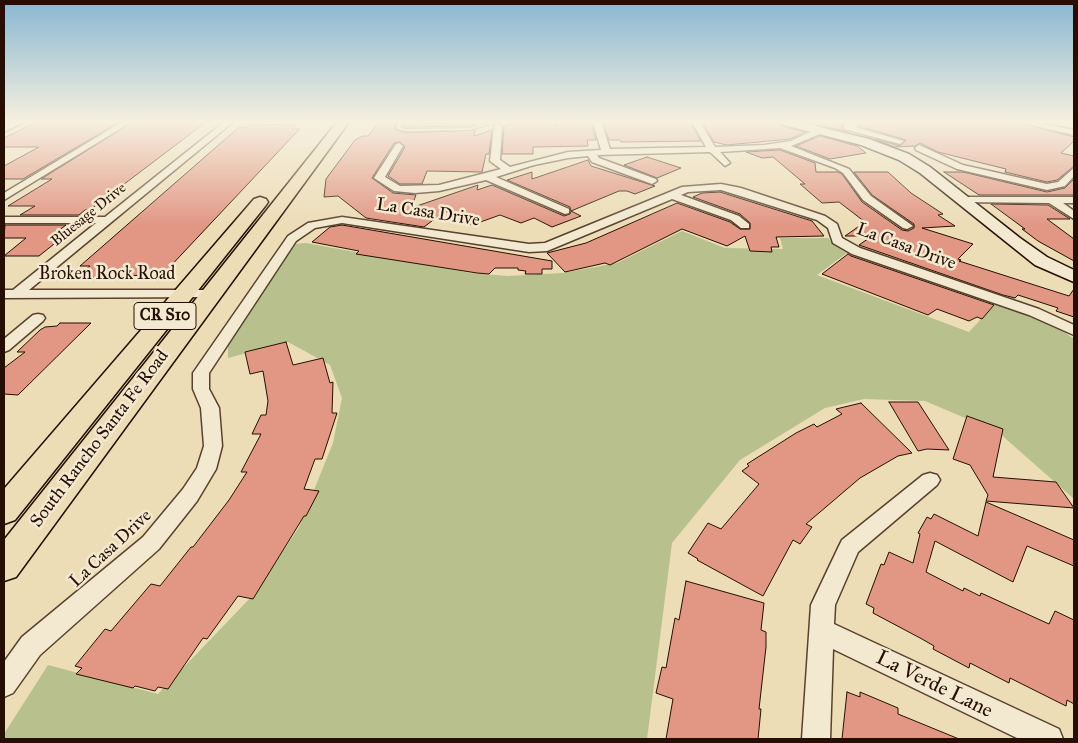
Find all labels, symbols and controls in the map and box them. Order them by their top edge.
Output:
street label: Bluesage Drive [48,179,130,251]
street label: La Casa Drive [375,194,481,232]
street label: La Casa Drive [853,219,959,275]
street label: Broken Rock Road [39,264,175,286]
road number: CR S10 [134,302,196,330]
street label: South Rancho Santa Fe Road [26,346,174,532]
street label: La Casa Drive [65,506,157,592]
street label: La Verde Lane [871,646,997,724]

